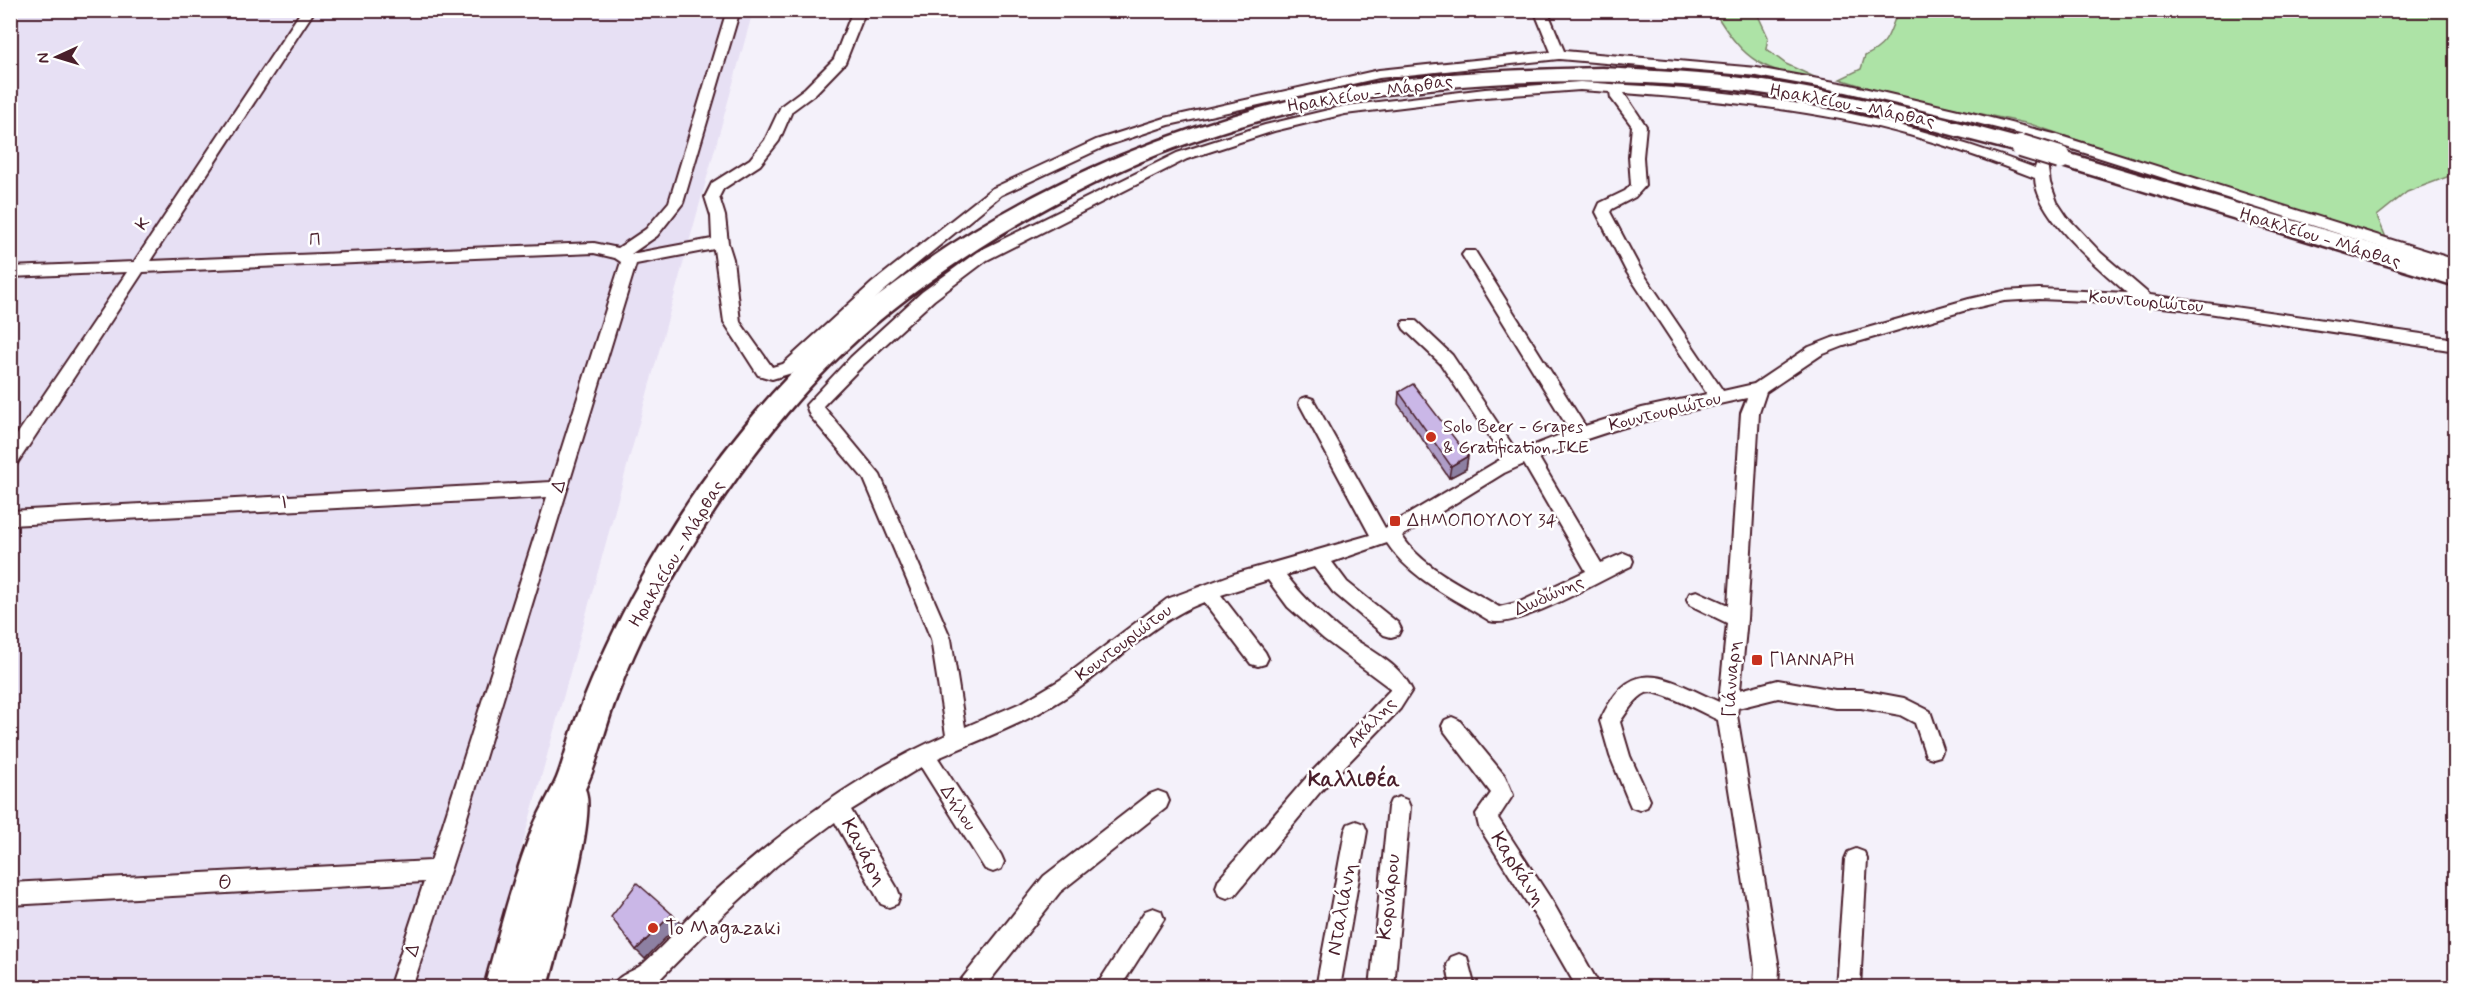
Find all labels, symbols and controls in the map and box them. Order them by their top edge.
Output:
north arrow [27,27,87,87]
text: N [33,52,54,64]
street label: Ηρακλείου - Μάρθας [1285,69,1455,119]
street label: Ηρακλείου - Μάρθας [1767,78,1937,134]
street label: Ηρακλείου - Μάρθας [2236,202,2404,274]
street label: Κ [130,213,156,235]
street label: Π [309,228,321,252]
street label: Κουντουριώτου [2088,285,2204,319]
street label: Κουντουριώτου [1606,386,1724,438]
place label: Solo Beer - Grapes & Gratification IKE [1443,415,1589,460]
marker: Solo Beer - Grapes & Gratification IKE [1424,430,1438,444]
street label: Ηρακλείου - Μάρθας [624,476,731,632]
street label: Δ [546,477,572,495]
street label: Ι [280,491,288,515]
place label: ΔΗΜΟΠΟΥΛΟΥ 34 [1407,509,1557,533]
marker: ΔΗΜΟΠΟΥΛΟΥ 34 [1388,514,1402,528]
street label: Δωδώνης [1510,570,1588,622]
street label: Κουντουριώτου [1071,599,1177,687]
street label: Γιάνναρη [1717,640,1747,718]
place label: ΓΙΑΝΝΑΡΗ [1769,648,1855,672]
marker: ΓΙΑΝΝΑΡΗ [1750,653,1764,667]
street label: Ακάλης [1342,692,1402,754]
district label: Καλλιθέα [1308,765,1401,794]
street label: Δήλου [934,780,982,836]
street label: Κανάρη [834,813,894,891]
street label: Καρκάνη [1483,826,1553,912]
street label: Κορνάρου [1371,853,1407,941]
street label: Νταλιάνη [1320,860,1364,958]
street label: Θ [217,869,233,897]
place label: To Magazaki [665,914,781,943]
marker: To Magazaki [646,921,660,935]
street label: Δ [400,940,426,960]

